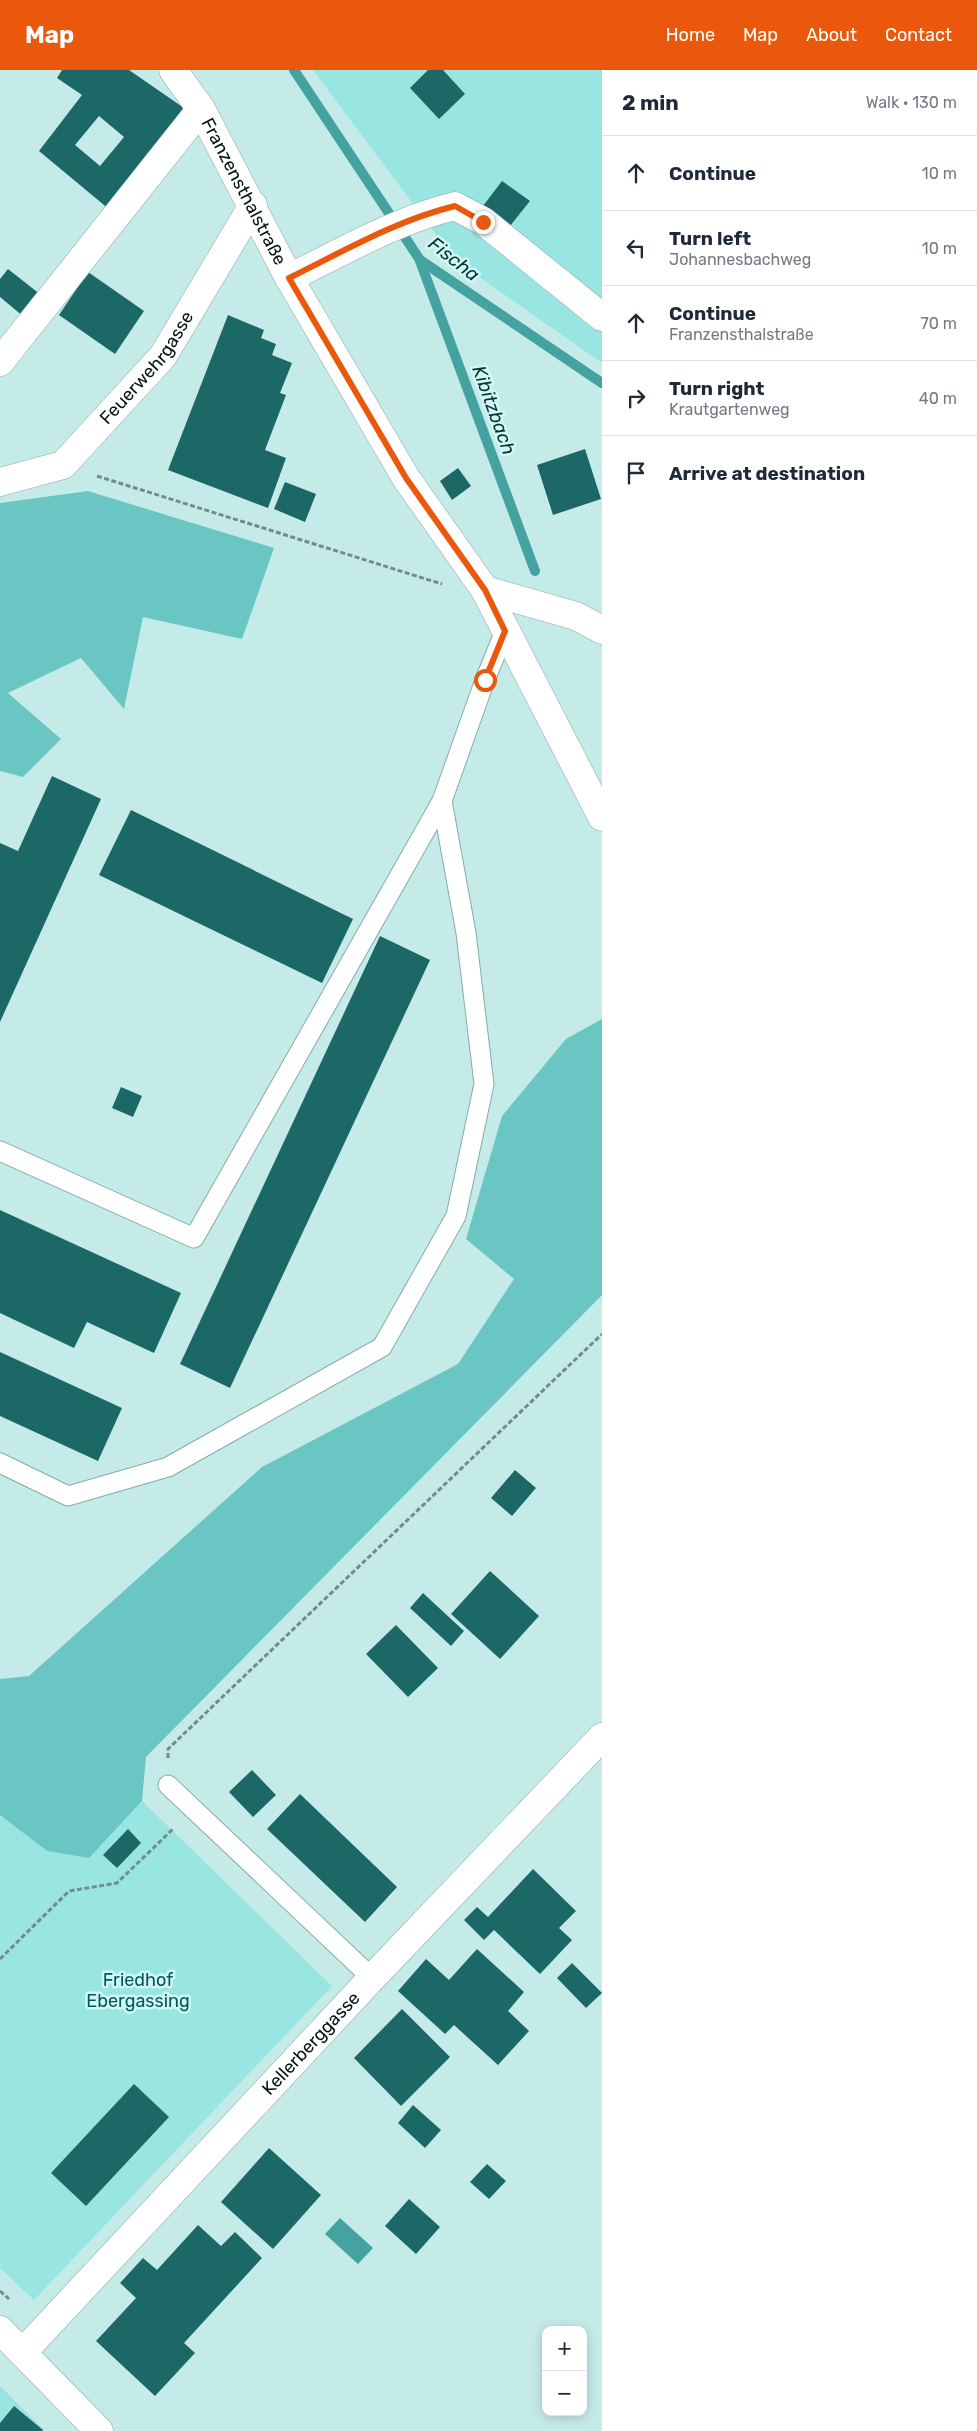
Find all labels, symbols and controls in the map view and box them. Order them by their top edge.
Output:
text: Map [25,21,74,49]
text: Home [666,24,715,46]
text: Map [743,24,778,46]
text: About [806,24,857,46]
text: Contact [885,24,952,46]
text: 2 min [622,90,679,115]
text: Walk · 130 m [866,93,957,112]
street label: Franzensthalstraße [197,114,291,269]
icon: ahead [622,159,650,187]
text: Continue [669,162,756,185]
text: 10 m [922,164,957,183]
route end [472,211,495,234]
text: Turn left [669,227,751,250]
water label: Fischa [424,232,484,286]
icon: left [622,234,650,262]
text: 10 m [922,239,957,258]
text: Johannesbachweg [669,250,811,269]
text: Continue [669,302,756,325]
street label: Feuerwehrgasse [95,307,198,429]
icon: ahead [622,309,650,337]
text: 70 m [920,314,957,333]
text: Franzensthalstraße [669,325,814,344]
water label: Kibitzbach [467,362,521,458]
text: Turn right [669,377,764,400]
icon: right [622,384,650,412]
text: 40 m [919,389,957,408]
text: Krautgartenweg [669,400,790,419]
icon: arrive [622,459,650,487]
text: Arrive at destination [669,462,865,485]
route start [474,669,497,692]
park label: Friedhof Ebergassing [86,1969,190,2012]
street label: Kellerberggasse [257,1987,364,2100]
map controls [542,2326,587,2416]
button: + [542,2326,587,2371]
button: − [542,2371,587,2416]

